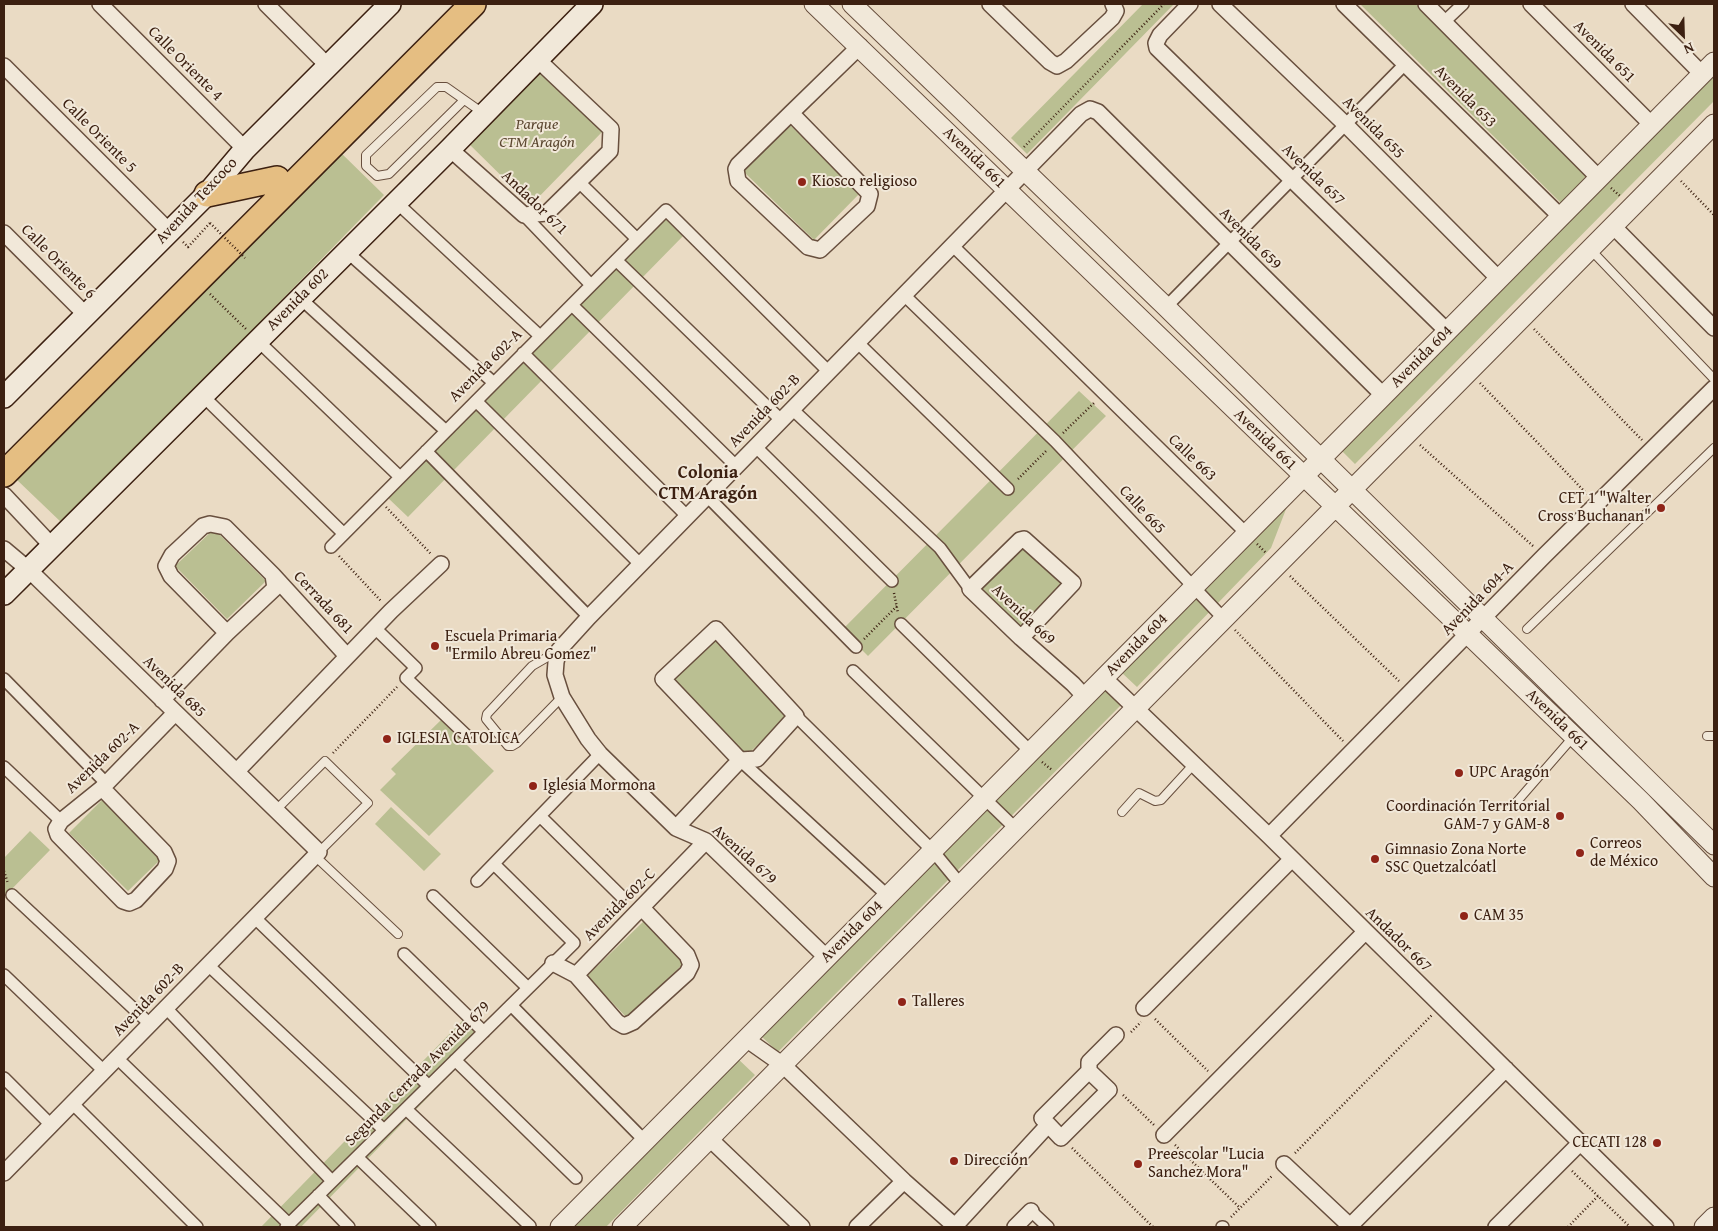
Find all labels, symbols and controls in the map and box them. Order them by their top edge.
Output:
north arrow [1658,10,1708,60]
street label: Avenida 651 [1569,17,1639,87]
street label: Calle Oriente 4 [144,23,226,105]
text: N [1681,38,1697,60]
street label: Avenida 653 [1430,62,1500,132]
street label: Avenida 655 [1338,93,1408,163]
street label: Calle Oriente 5 [58,95,140,177]
park label: Parque CTM Aragón [499,115,575,153]
street label: Avenida 661 [938,123,1010,193]
street label: Avenida 657 [1277,140,1349,210]
street label: Avenida Texcoco [152,154,242,248]
street label: Andador 671 [497,167,571,239]
place label: Kiosco religioso [812,172,917,192]
marker: Kiosco religioso [796,176,808,188]
street label: Avenida 659 [1215,204,1285,274]
street label: Calle Oriente 6 [17,221,99,303]
street label: Avenida 602 [263,265,333,335]
street label: Avenida 604 [1387,322,1457,392]
street label: Avenida 602-A [445,325,527,407]
street label: Avenida 602-B [725,370,805,452]
street label: Avenida 661 [1229,405,1301,475]
street label: Calle 663 [1164,430,1220,486]
district label: Colonia CTM Aragón [659,462,757,504]
street label: Calle 665 [1115,482,1169,538]
place label: CET 1 "Walter Cross Buchanan" [1538,489,1651,527]
marker: CET 1 "Walter Cross Buchanan" [1655,502,1667,514]
street label: Avenida 604-A [1438,558,1518,640]
street label: Cerrada 681 [289,567,357,639]
street label: Avenida 669 [987,581,1059,649]
street label: Avenida 604 [1102,610,1172,680]
place label: Escuela Primaria "Ermilo Abreu Gomez" [445,627,597,665]
marker: Escuela Primaria "Ermilo Abreu Gomez" [429,640,441,652]
street label: Avenida 685 [138,652,210,722]
street label: Avenida 661 [1521,685,1593,755]
street label: Avenida 602-A [62,718,144,798]
place label: IGLESIA CATOLICA [397,729,520,749]
marker: IGLESIA CATOLICA [381,733,393,745]
place label: UPC Aragón [1469,763,1549,783]
marker: UPC Aragón [1453,767,1465,779]
place label: Iglesia Mormona [543,776,655,796]
marker: Iglesia Mormona [527,780,539,792]
place label: Coordinación Territorial GAM-7 y GAM-8 [1386,797,1550,835]
marker: Coordinación Territorial GAM-7 y GAM-8 [1554,810,1566,822]
street label: Avenida 679 [708,821,780,889]
place label: Correos de México [1590,834,1658,872]
place label: Gimnasio Zona Norte SSC Quetzalcóatl [1385,840,1526,878]
marker: Correos de México [1574,847,1586,859]
marker: Gimnasio Zona Norte SSC Quetzalcóatl [1369,853,1381,865]
street label: Avenida 602-C [580,865,660,945]
street label: Avenida 604 [817,897,887,967]
street label: Andador 667 [1361,904,1435,976]
place label: CAM 35 [1474,906,1524,926]
marker: CAM 35 [1458,910,1470,922]
street label: Avenida 602-B [109,959,189,1041]
place label: Talleres [912,992,965,1012]
marker: Talleres [896,996,908,1008]
street label: Segunda Cerrada Avenida 679 [341,997,495,1151]
place label: CECATI 128 [1573,1133,1647,1153]
marker: CECATI 128 [1651,1137,1663,1149]
place label: Preescolar "Lucia Sanchez Mora" [1148,1145,1264,1183]
place label: Dirección [964,1151,1028,1171]
marker: Dirección [948,1155,960,1167]
marker: Preescolar "Lucia Sanchez Mora" [1132,1158,1144,1170]

